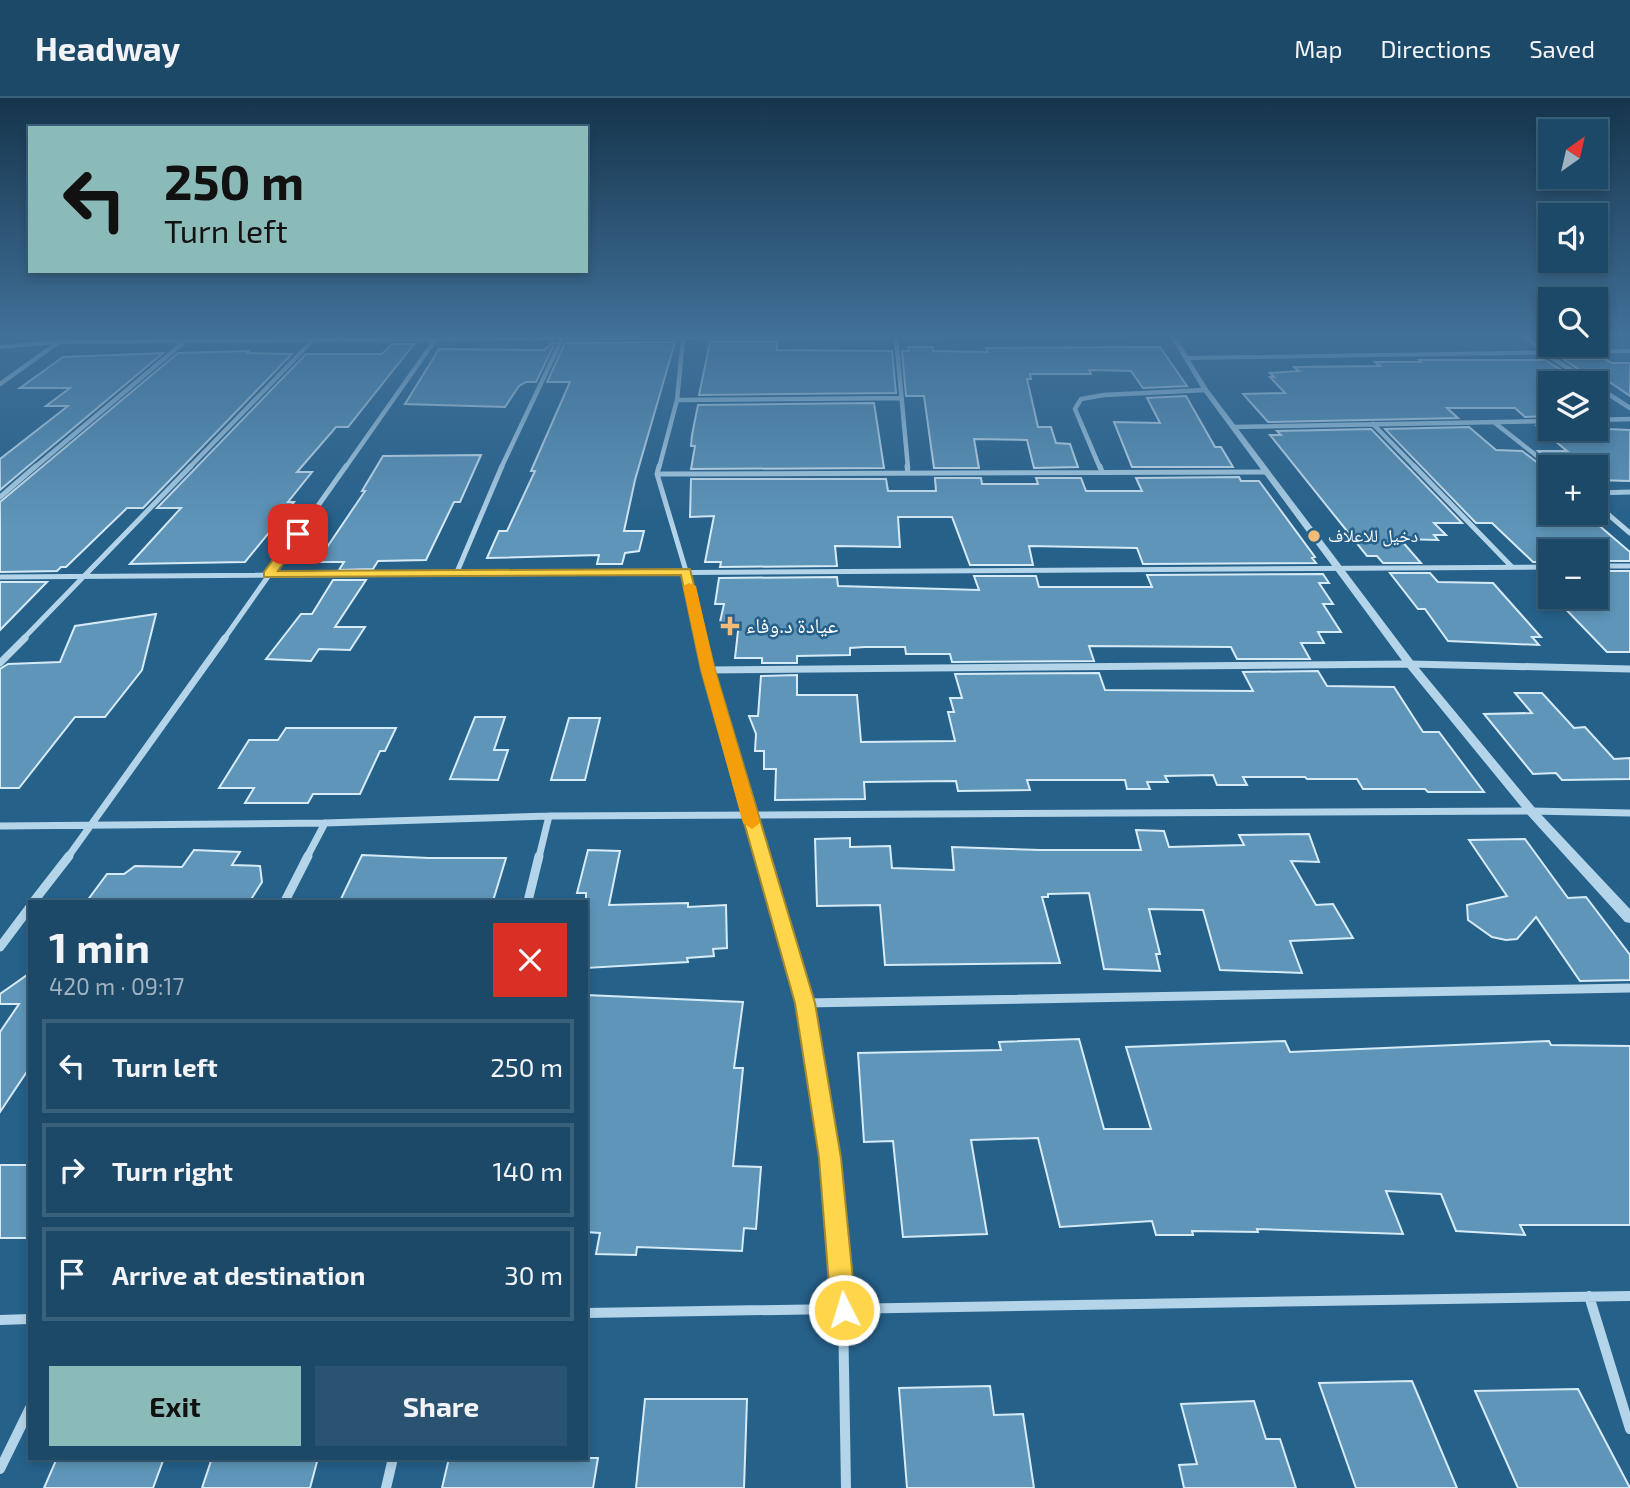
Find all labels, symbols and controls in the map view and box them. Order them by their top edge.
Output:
text: Headway [35,28,180,68]
text: Map [1294,34,1342,63]
text: Directions [1380,34,1491,63]
text: Saved [1529,34,1595,63]
north arrow [1538,119,1608,189]
map controls [1538,119,1608,609]
text: 250 m [164,151,304,210]
icon: left [49,154,140,245]
button: sound [1538,203,1608,273]
text: Turn left [164,211,288,249]
button: search [1538,287,1608,357]
button: layers [1538,371,1608,441]
button: + [1538,455,1608,525]
pin [268,504,328,564]
icon: arrive [279,515,317,553]
place label: دخيل للاعلاف [1328,524,1418,547]
marker: دخيل للاعلاف [1306,528,1322,544]
button: − [1538,539,1608,609]
place label: عيادة د.وفاء [746,612,838,637]
marker: عيادة د.وفاء [720,616,740,636]
text: 1 min [49,921,150,971]
button: close [493,923,567,997]
text: 420 m · 09:17 [49,972,184,1000]
icon: left [53,1047,91,1085]
text: Turn left [112,1051,218,1082]
text: 250 m [490,1051,563,1082]
icon: right [53,1151,91,1189]
text: Turn right [112,1155,233,1186]
text: 140 m [492,1155,563,1186]
icon: arrive [53,1255,91,1293]
text: Arrive at destination [112,1259,365,1290]
text: 30 m [504,1259,563,1290]
position arrow [807,1273,881,1347]
button: Exit [49,1366,301,1446]
button: Share [315,1366,567,1446]

